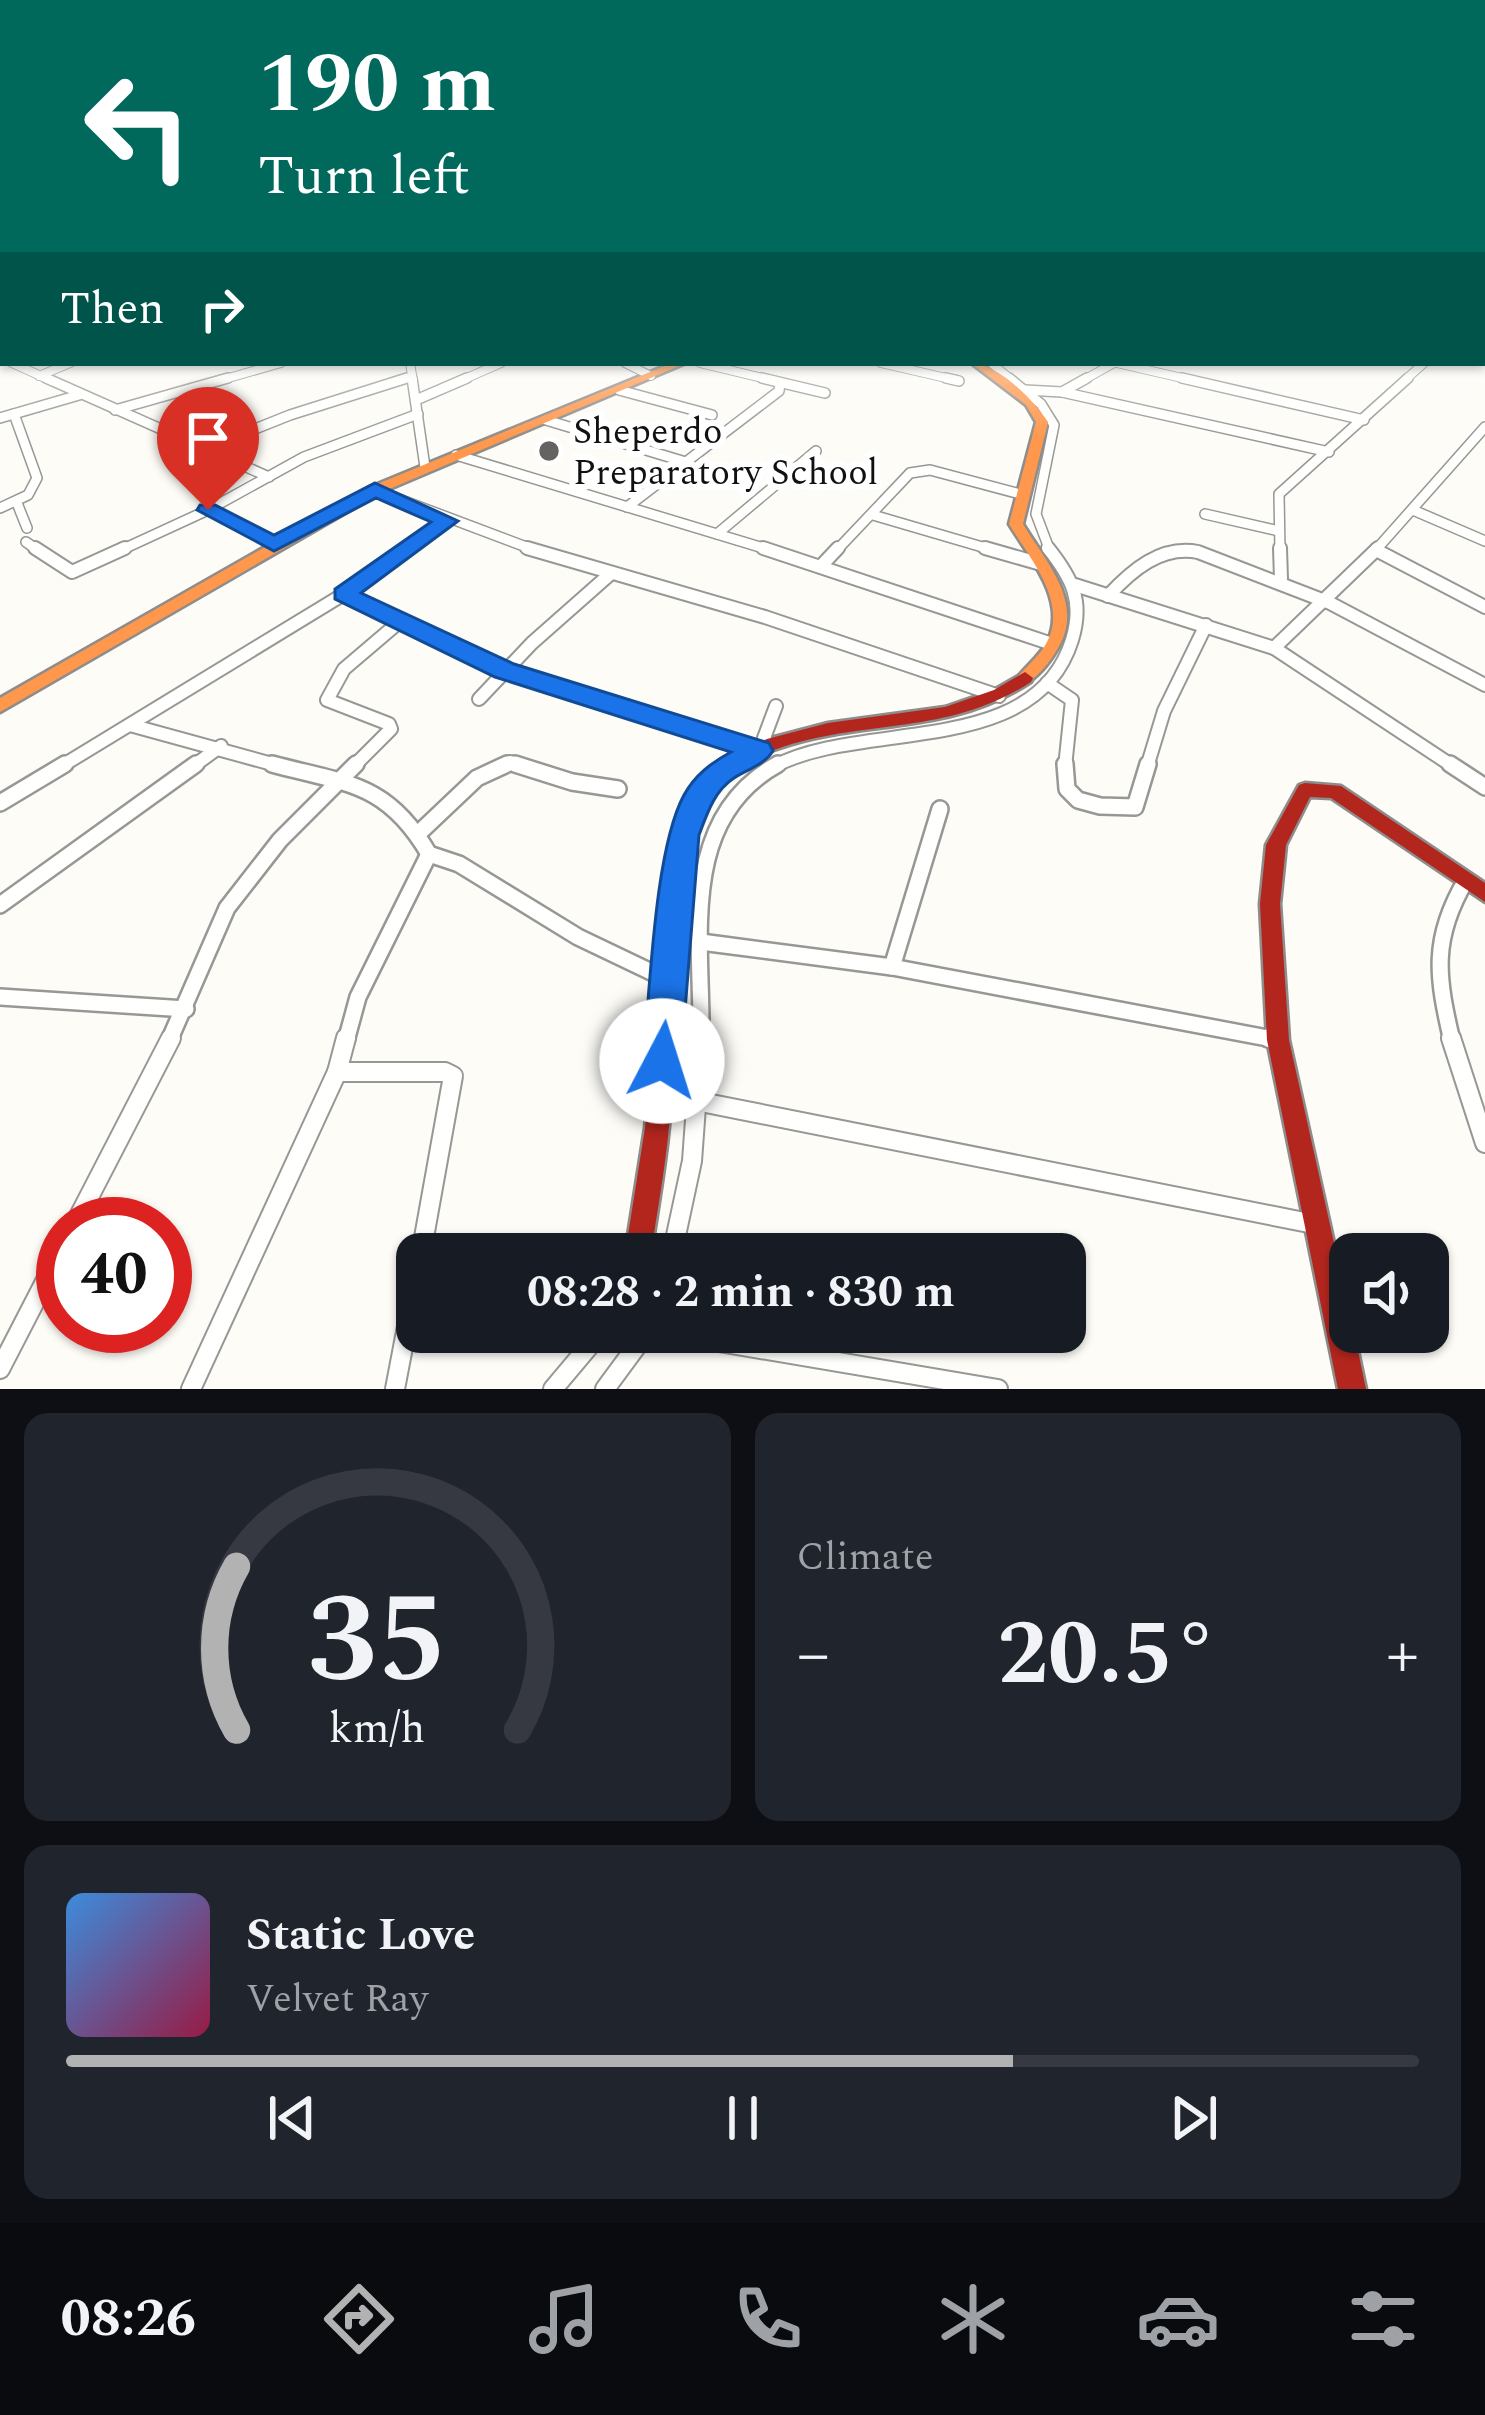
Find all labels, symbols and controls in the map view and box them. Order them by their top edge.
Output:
text: 190 m [258,21,496,149]
icon: left [60,48,216,204]
text: Turn left [258,136,470,218]
text: Then [60,275,165,344]
icon: right [189,276,255,342]
pin [157,387,259,510]
icon: arrive [175,405,241,471]
place label: Sheperdo Preparatory School [573,405,878,501]
marker: Sheperdo Preparatory School [536,438,562,464]
position arrow [599,998,725,1124]
speed limit sign: 40 [36,1197,192,1353]
map controls [1329,1233,1449,1353]
button: sound [1329,1233,1449,1353]
text: 08:28 · 2 min · 830 m [527,1258,955,1327]
text: Climate [797,1528,934,1587]
text: 35 [307,1547,447,1737]
text: 20.5° [997,1587,1218,1724]
text: − [797,1605,830,1706]
text: + [1386,1605,1419,1706]
text: km/h [329,1697,426,1762]
text: Static Love [246,1901,475,1970]
text: Velvet Ray [246,1970,428,2029]
icon: previous [259,2085,325,2151]
icon: pause [710,2085,776,2151]
icon: next [1161,2085,1227,2151]
icon: directions [317,2277,401,2361]
icon: music [522,2277,606,2361]
icon: phone [726,2277,810,2361]
icon: climate [931,2277,1015,2361]
icon: car [1136,2277,1220,2361]
icon: filters [1341,2277,1425,2361]
text: 08:26 [60,2278,196,2360]

